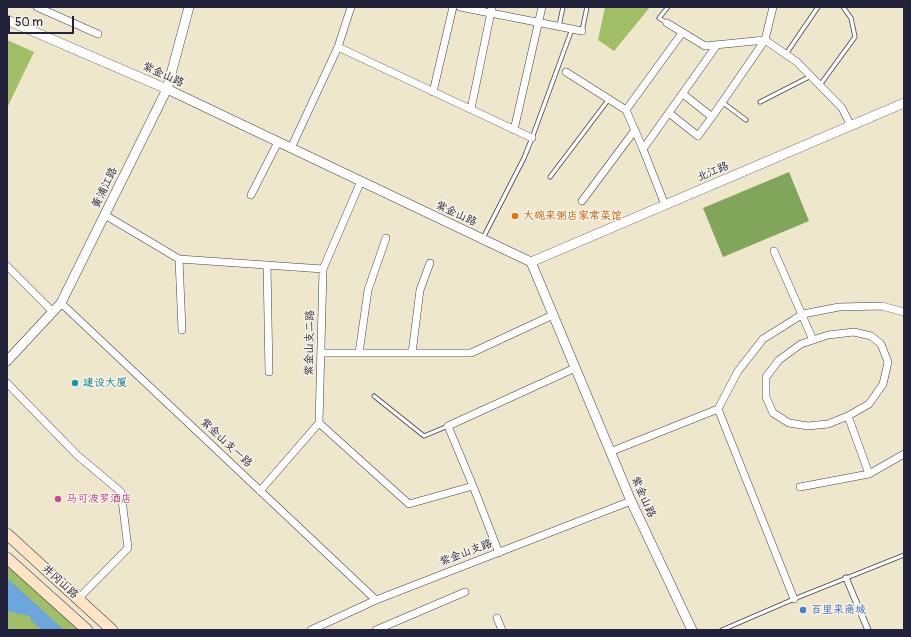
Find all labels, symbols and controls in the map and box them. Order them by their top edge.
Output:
scale bar [10,8,76,34]
text: 50 m [15,15,43,30]
street label: 紫金山路 [140,60,186,90]
street label: 北江路 [695,159,731,185]
street label: 黄浦江路 [89,165,121,211]
street label: 紫金山路 [433,199,479,229]
place label: 大碗来粥店家常菜馆 [523,209,622,223]
marker: 大碗来粥店家常菜馆 [510,211,520,221]
street label: 紫金山支二路 [303,310,317,376]
place label: 建设大厦 [83,376,127,390]
marker: 建设大厦 [70,378,80,388]
street label: 紫金山支一路 [197,416,255,470]
street label: 紫金山路 [628,474,658,520]
place label: 马可波罗酒店 [66,492,132,506]
marker: 马可波罗酒店 [53,494,63,504]
street label: 紫金山支路 [438,537,494,569]
street label: 井冈山路 [39,562,81,602]
place label: 百里来商城 [811,603,866,617]
marker: 百里来商城 [798,605,808,615]

